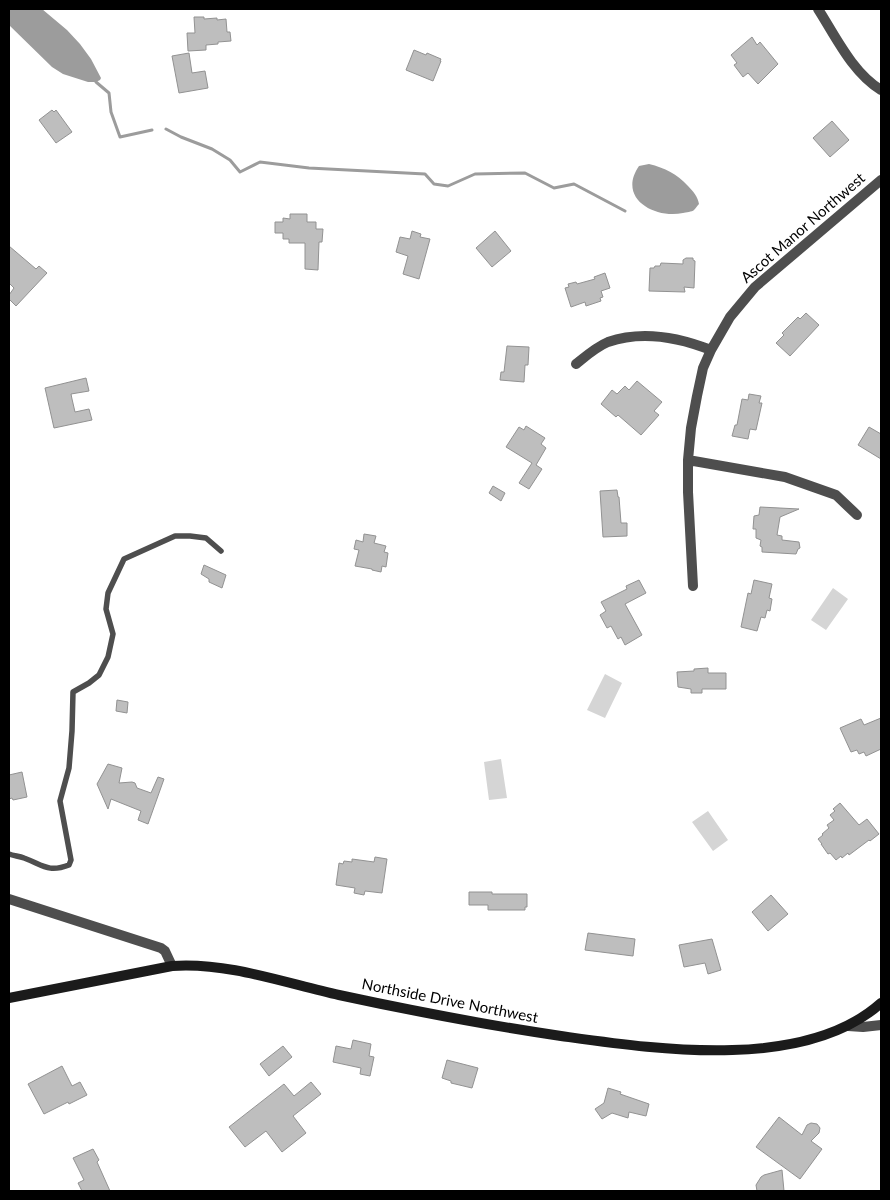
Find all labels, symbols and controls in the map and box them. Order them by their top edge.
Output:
street label: Ascot Manor Northwest [737,168,869,286]
street label: Northside Drive Northwest [361,974,540,1026]

